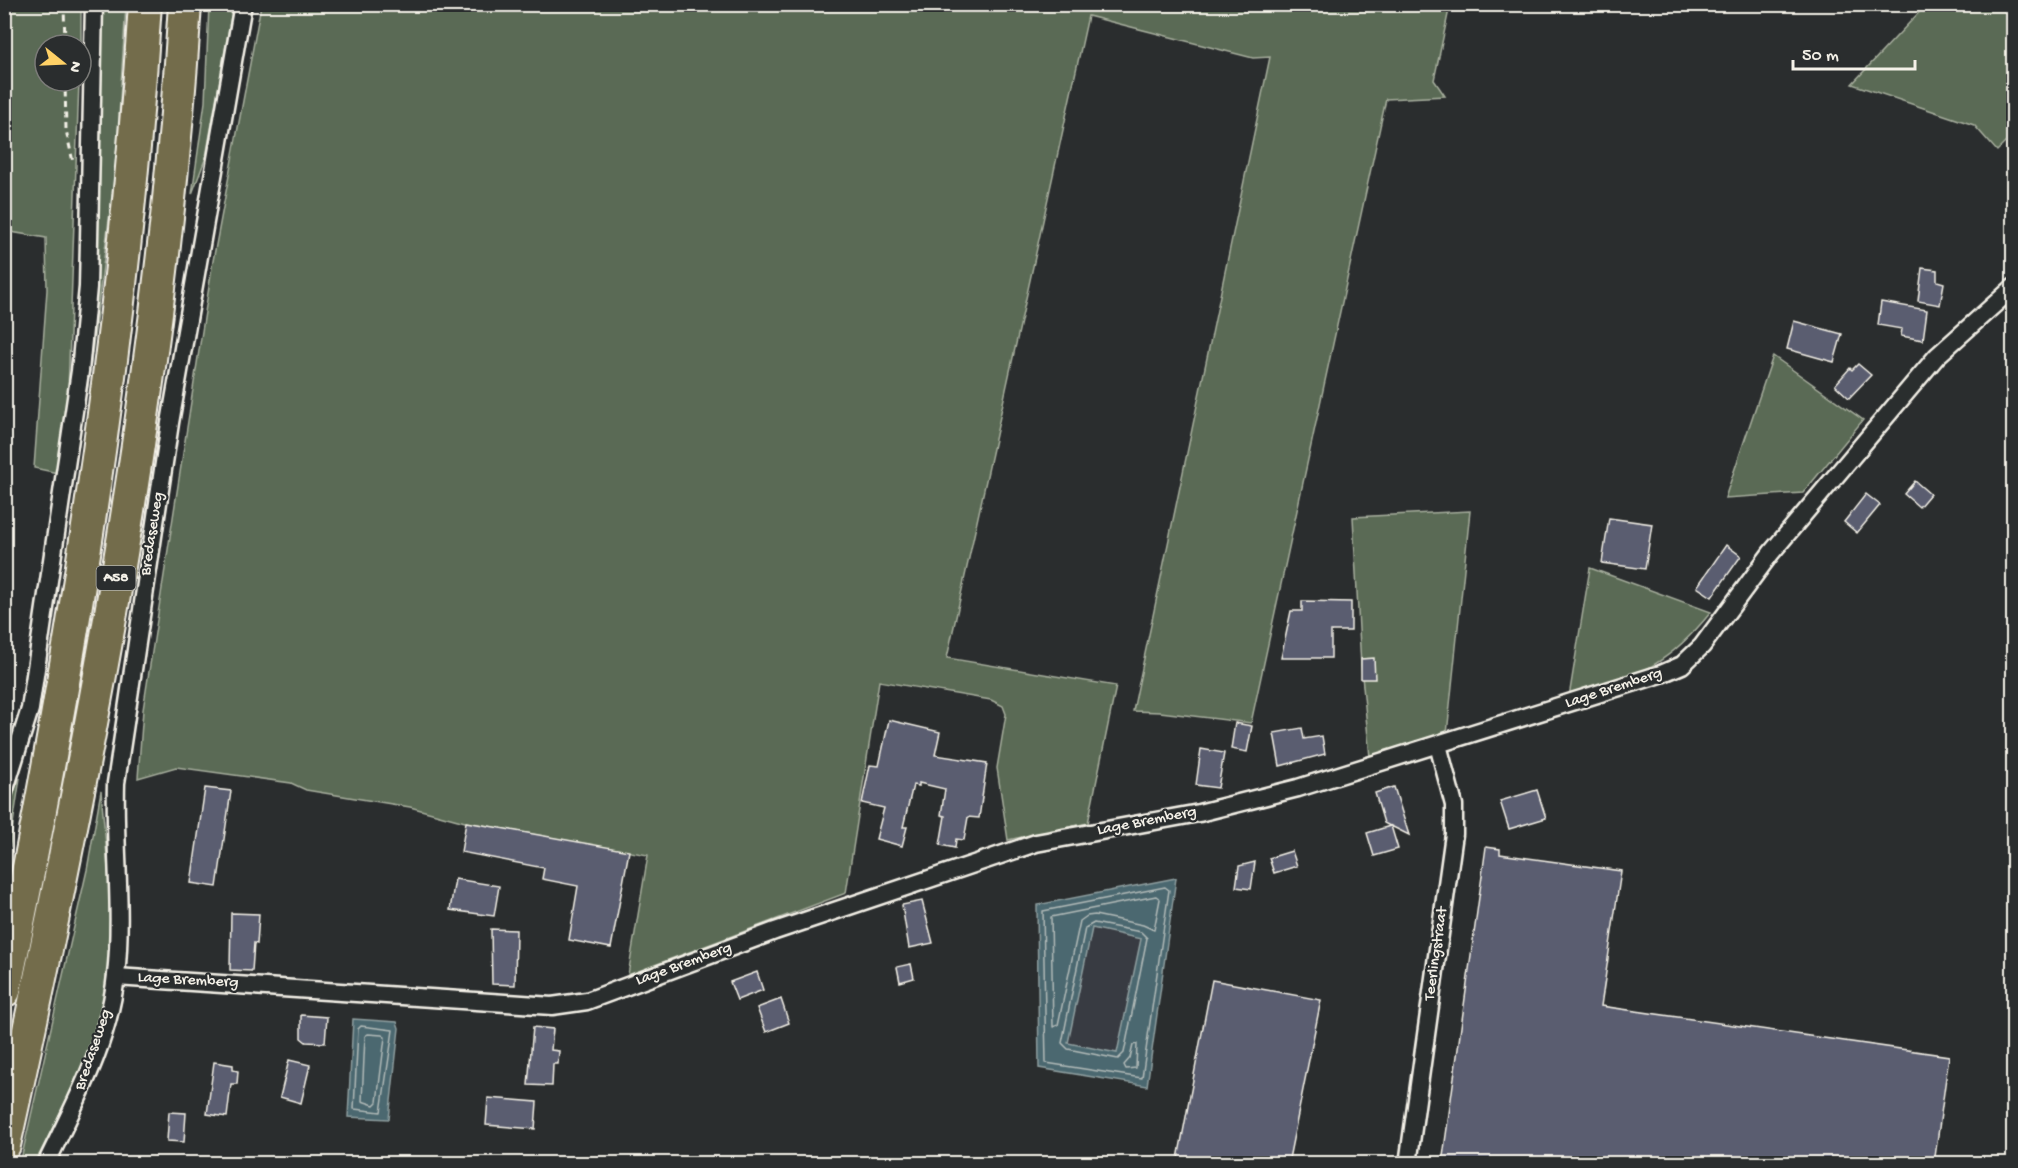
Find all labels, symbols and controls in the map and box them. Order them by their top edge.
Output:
north arrow [33,33,93,93]
scale bar [1793,33,1914,71]
text: 50 m [1802,46,1839,67]
text: N [63,59,85,75]
street label: Bredaseweg [137,491,169,578]
road number: A58 [96,566,136,590]
street label: Lage Bremberg [1563,664,1665,714]
street label: Lage Bremberg [1096,803,1198,841]
street label: Teerlingstraat [1421,904,1453,1003]
street label: Lage Bremberg [633,939,735,991]
street label: Lage Bremberg [137,969,239,993]
street label: Bredaseweg [71,1007,117,1094]

